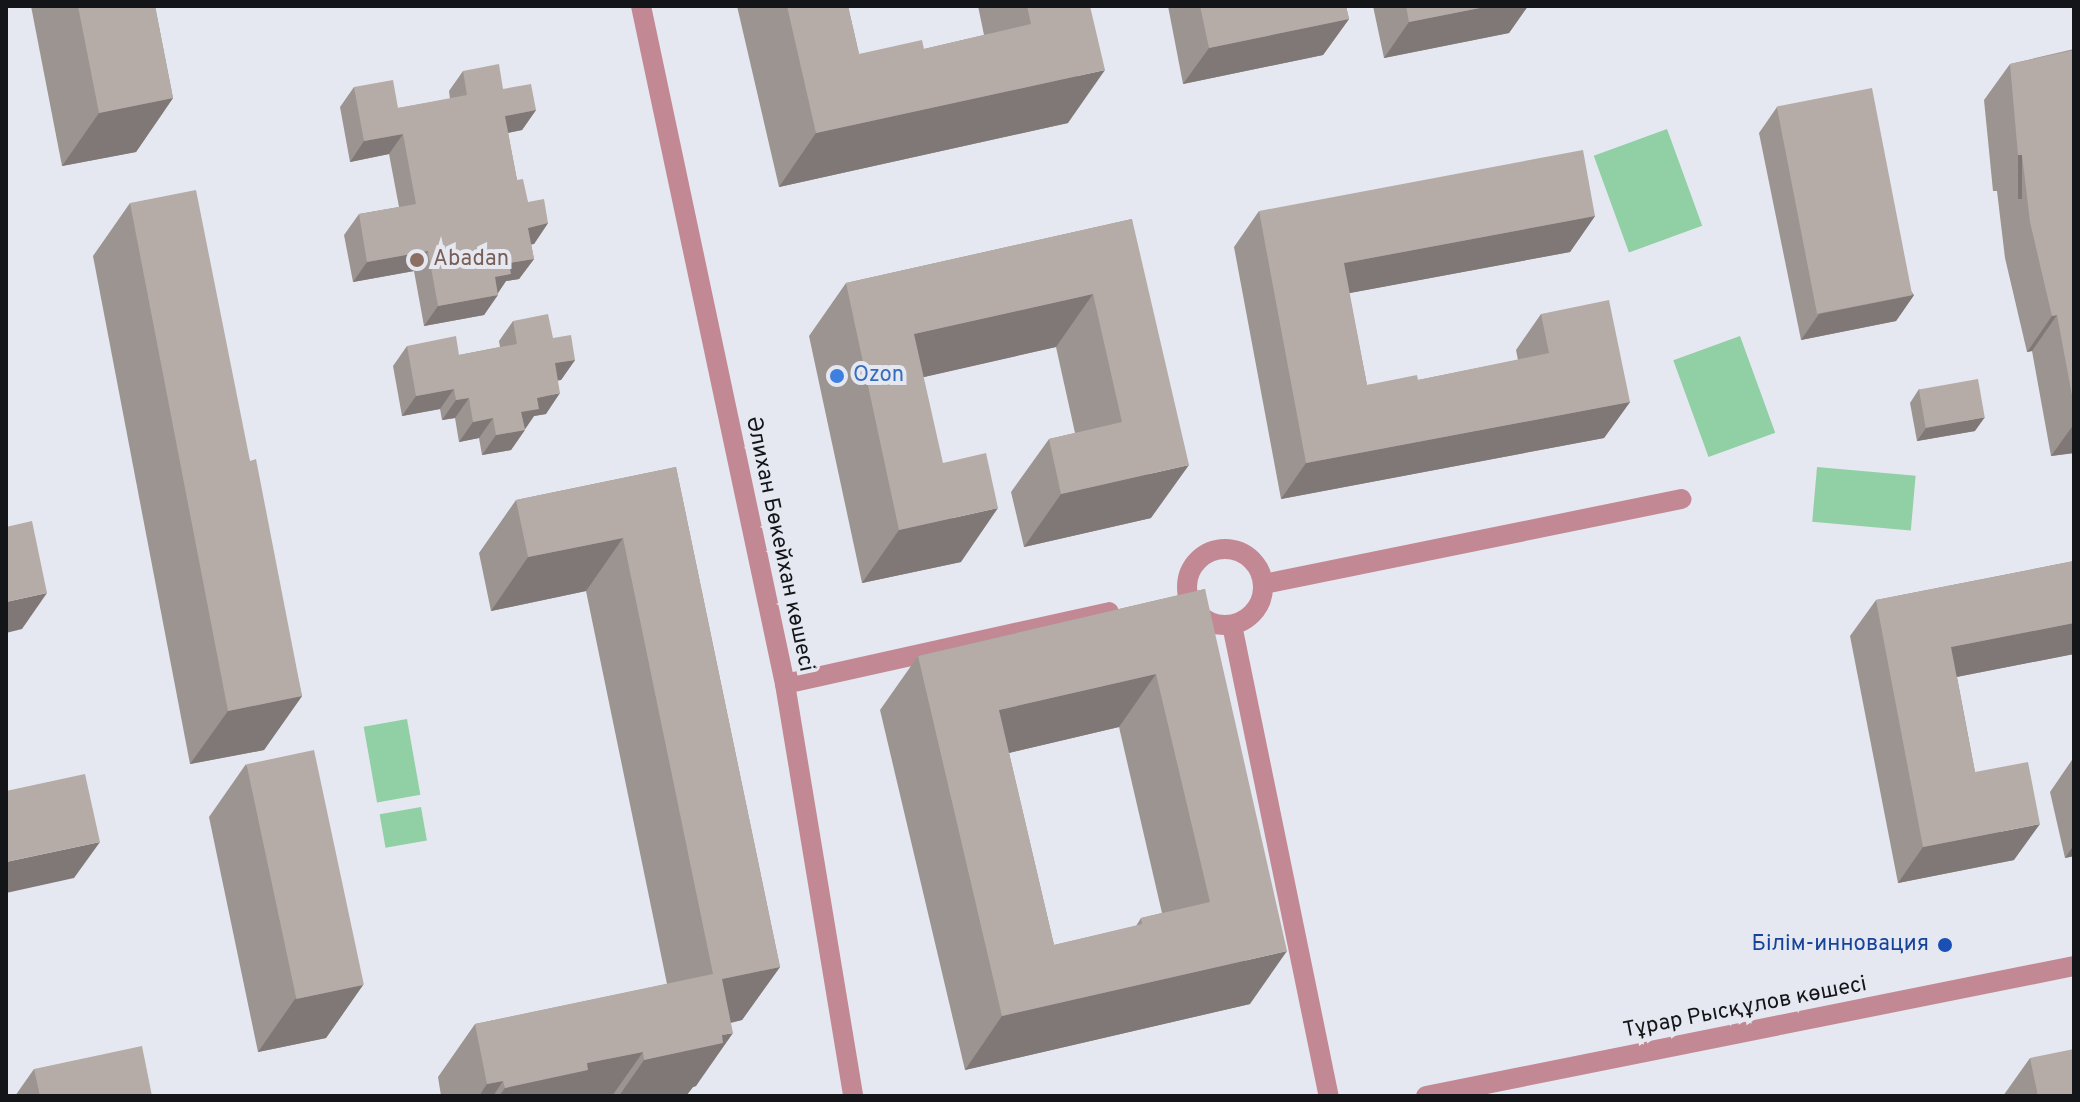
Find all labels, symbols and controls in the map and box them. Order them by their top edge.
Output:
place label: Abadan [433,247,509,273]
marker: Abadan [408,251,426,269]
place label: Ozon [853,363,904,389]
marker: Ozon [828,367,846,385]
street label: Әлихан Бөкейхан көшесі [739,414,819,674]
place label: Білім-инновация [1752,932,1929,958]
marker: Білім-инновация [1936,936,1954,954]
street label: Тұрар Рысқұлов көшесі [1621,971,1869,1045]

